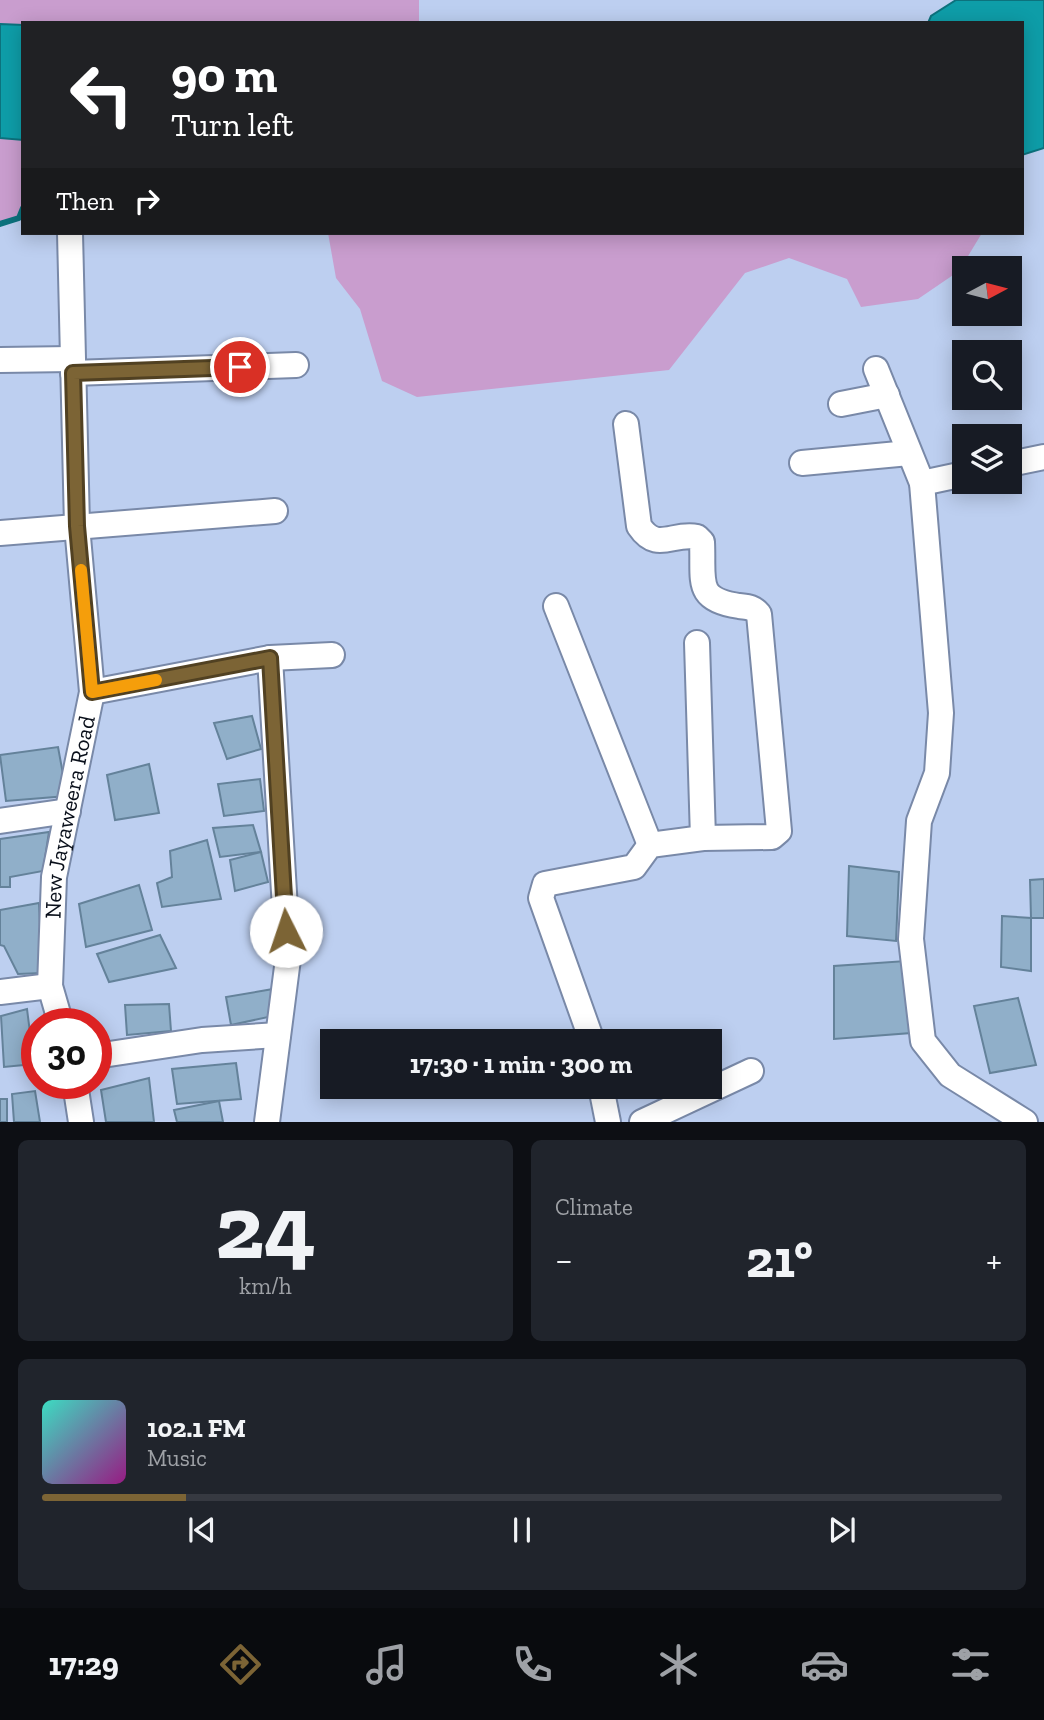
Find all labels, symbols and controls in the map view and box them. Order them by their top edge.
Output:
text: 90 m [171,46,278,105]
icon: left [56,49,147,140]
text: Turn left [171,106,293,144]
icon: right [128,182,166,220]
text: Then [56,185,114,217]
north arrow [952,256,1022,326]
map controls [952,256,1022,494]
pin [210,337,270,397]
button: search [952,340,1022,410]
icon: arrive [221,348,259,386]
button: layers [952,424,1022,494]
street label: New Jayaweera Road [38,713,101,919]
position arrow [249,894,323,968]
speed limit sign: 30 [21,1008,112,1099]
text: 17:30 · 1 min · 300 m [410,1048,632,1080]
text: 24 [215,1172,316,1281]
text: Climate [555,1193,633,1221]
text: 21° [746,1228,813,1290]
text: − [555,1237,573,1283]
text: + [986,1237,1002,1283]
text: km/h [239,1272,292,1300]
text: 102.1 FM [147,1412,246,1444]
text: Music [147,1444,207,1472]
icon: previous [183,1511,221,1549]
icon: pause [503,1511,541,1549]
icon: next [823,1511,861,1549]
icon: directions [216,1640,265,1689]
icon: music [362,1640,411,1689]
icon: phone [508,1640,557,1689]
icon: climate [654,1640,703,1689]
icon: car [800,1640,849,1689]
icon: filters [946,1640,995,1689]
text: 17:29 [49,1645,119,1683]

